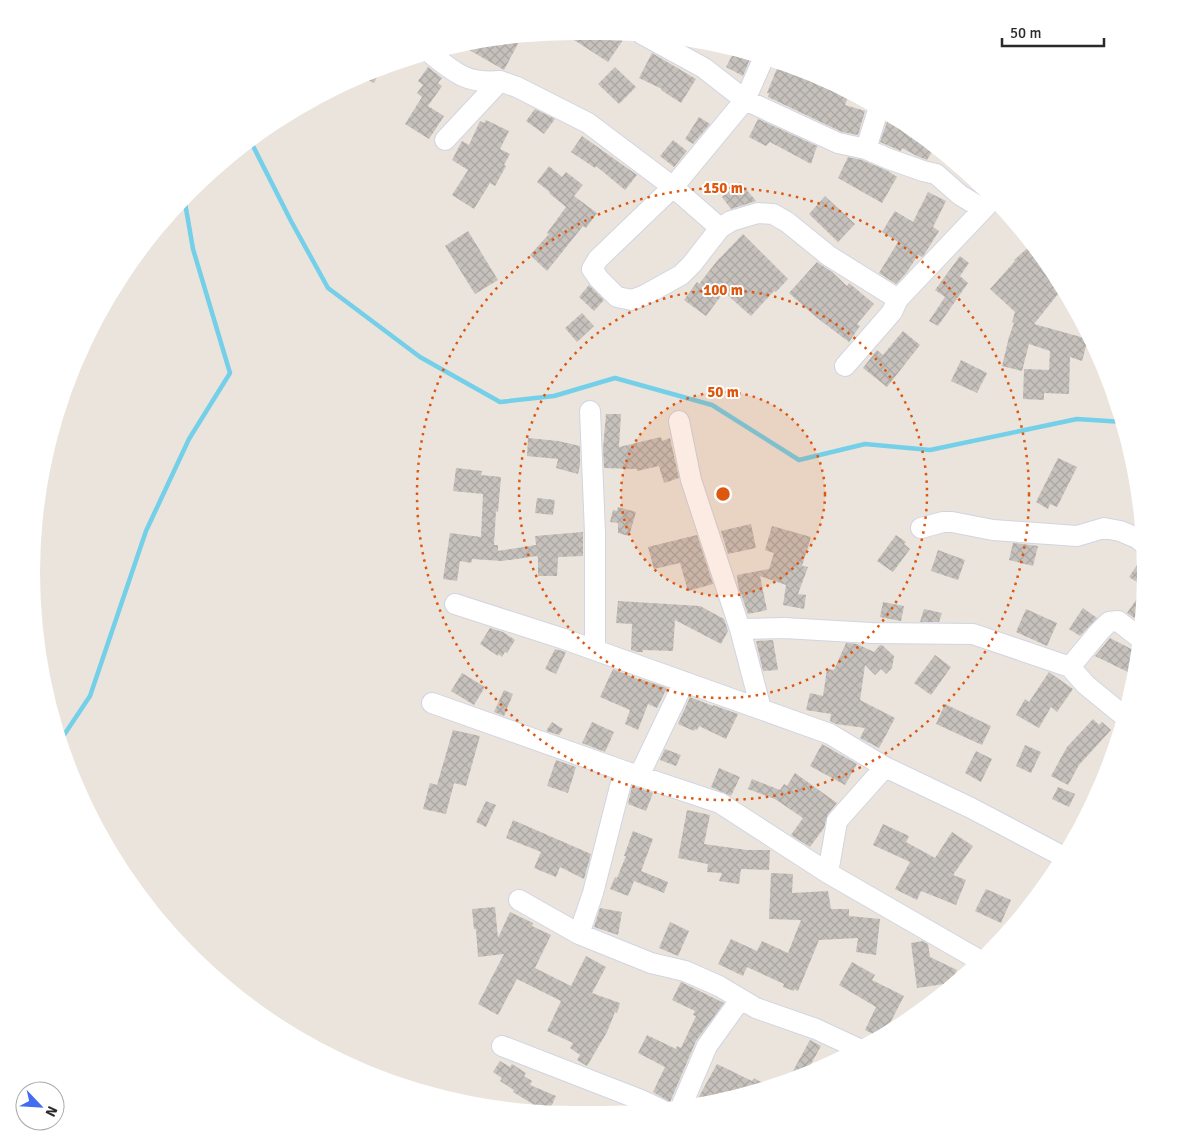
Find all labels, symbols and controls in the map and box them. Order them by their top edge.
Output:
scale bar [1002,15,1104,47]
text: 50 m [1010,24,1041,42]
text: 150 m [703,179,743,197]
text: 100 m [703,281,743,299]
text: 50 m [707,383,739,401]
centre of rings [714,485,732,503]
north arrow [15,1081,65,1131]
text: N [42,1103,61,1119]

